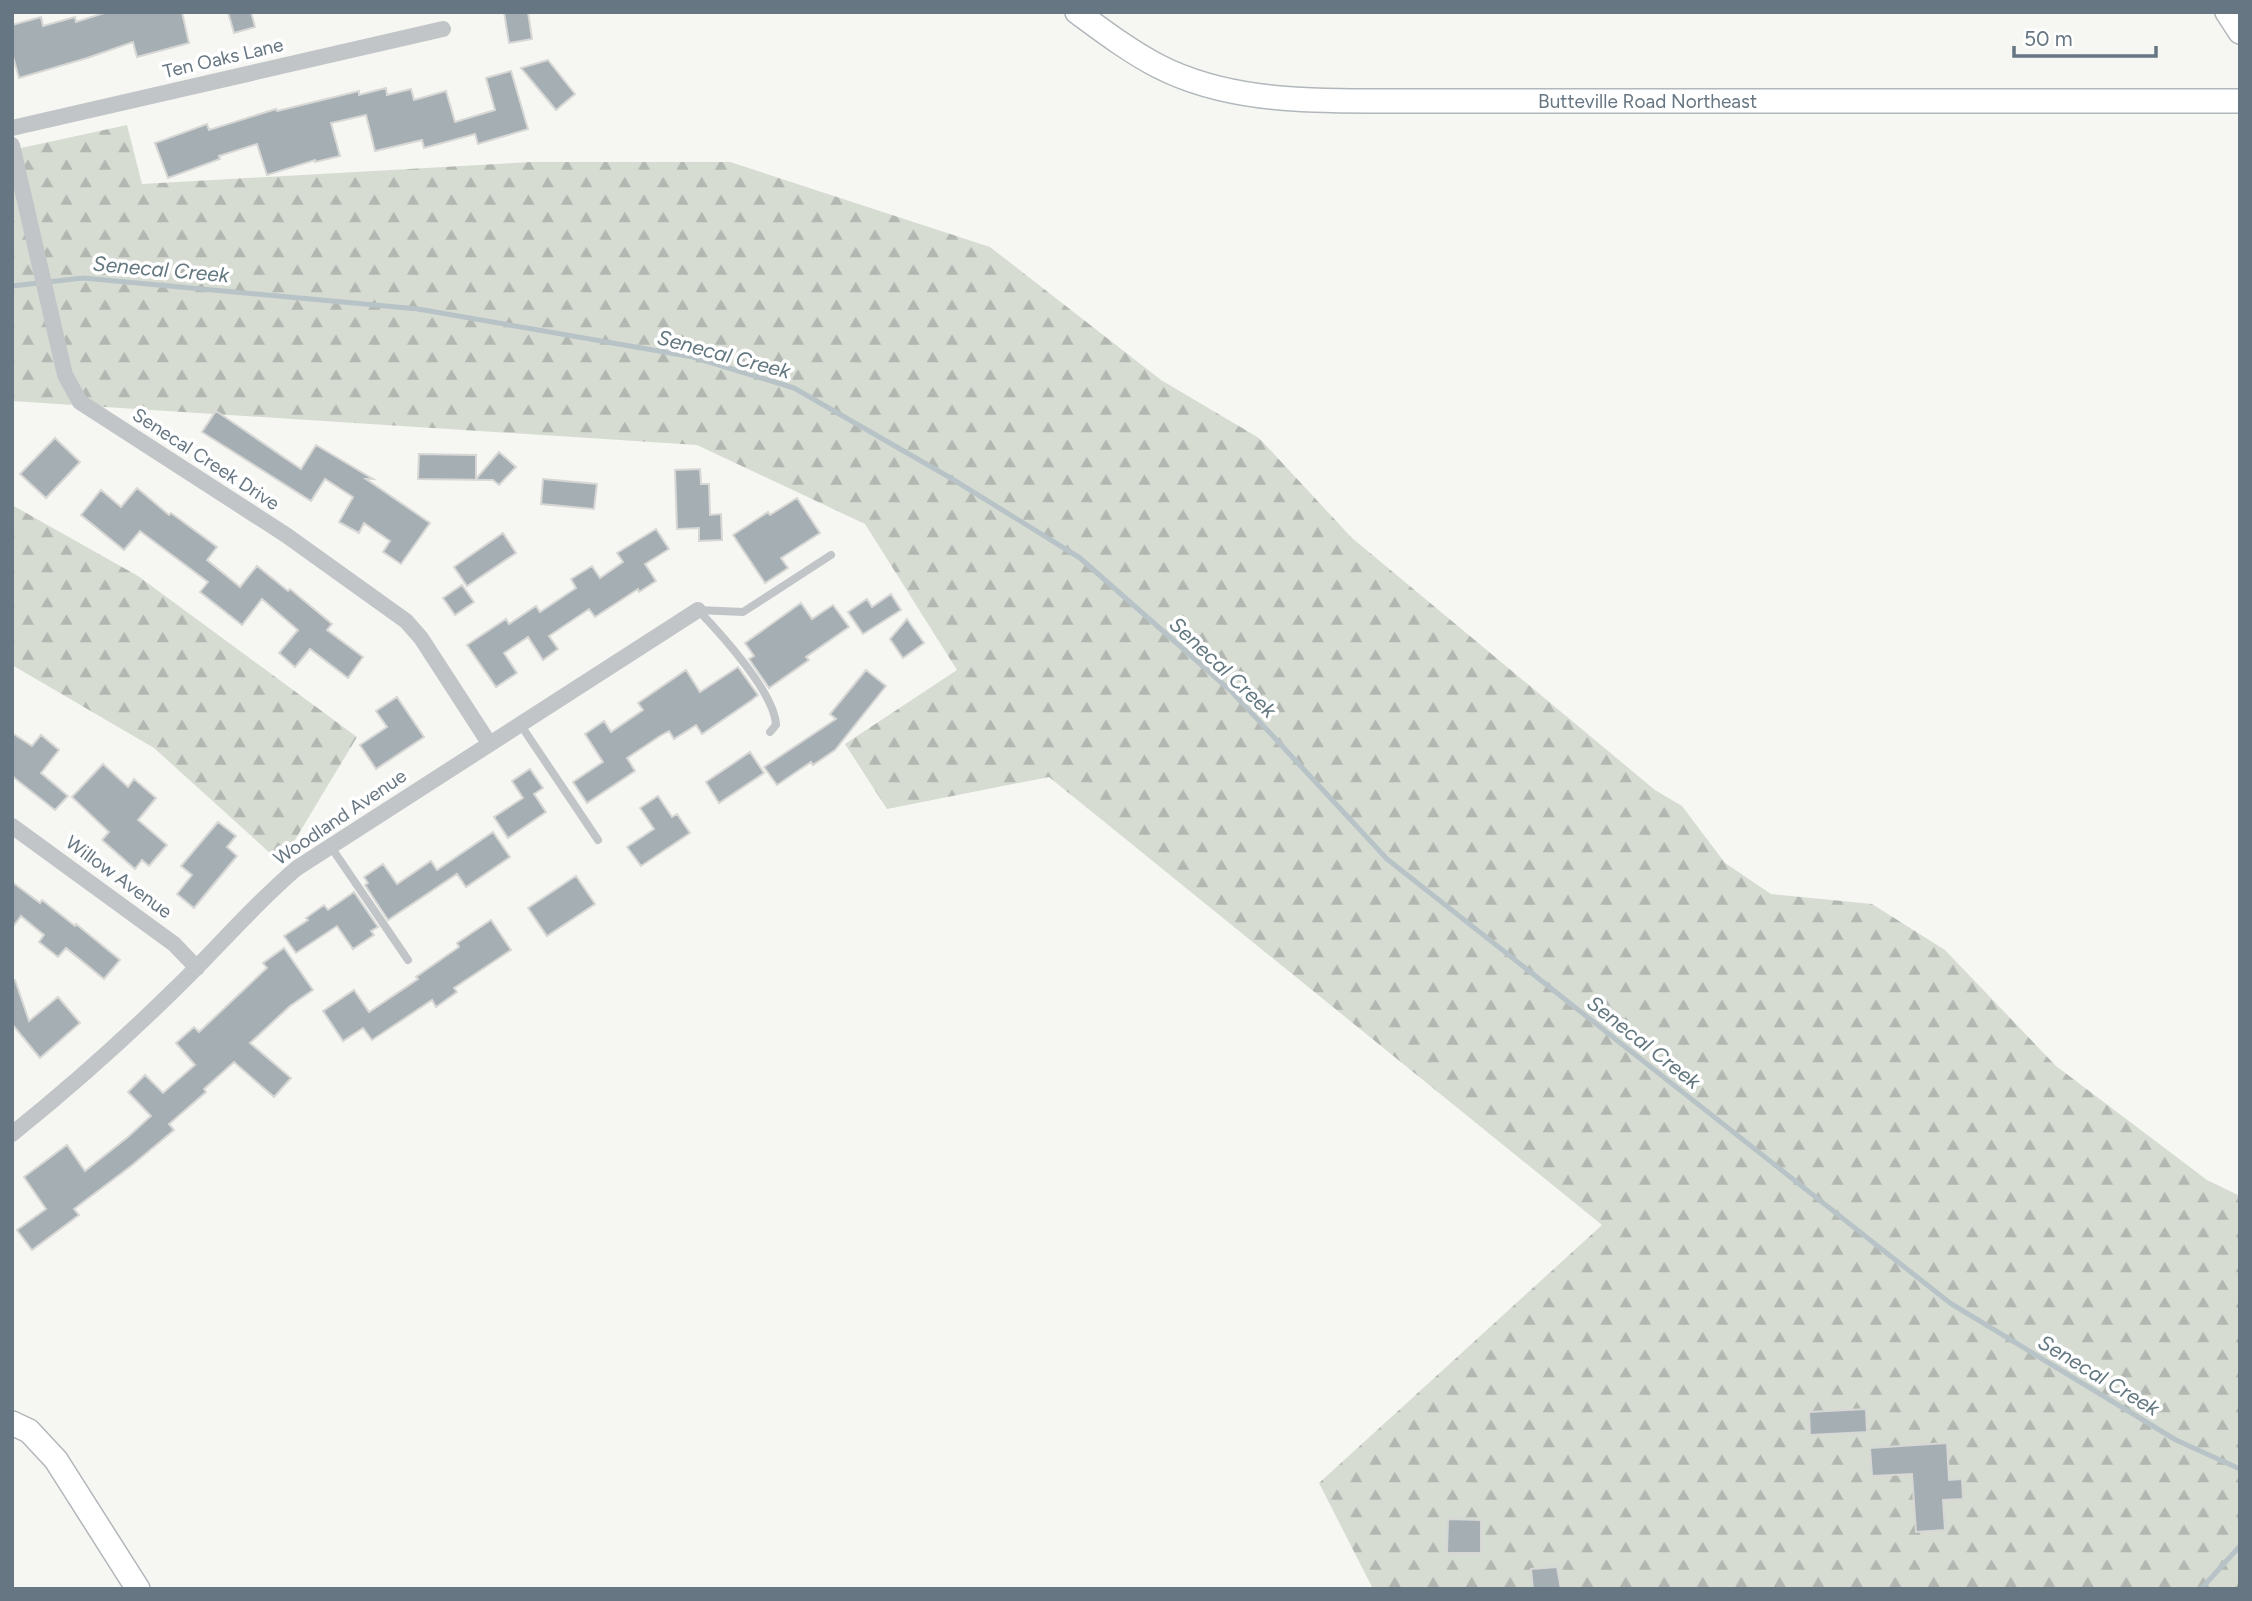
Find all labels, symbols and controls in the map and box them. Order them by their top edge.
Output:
scale bar [2014,14,2156,58]
text: 50 m [2024,26,2073,51]
street label: Ten Oaks Lane [161,33,285,83]
street label: Butteville Road Northeast [1538,90,1757,113]
water label: Senecal Creek [92,251,231,287]
water label: Senecal Creek [655,324,794,384]
street label: Senecal Creek Drive [128,403,284,515]
water label: Senecal Creek [1165,611,1282,723]
street label: Woodland Avenue [269,764,411,870]
street label: Willow Avenue [61,831,177,923]
water label: Senecal Creek [1582,990,1706,1094]
water label: Senecal Creek [2034,1329,2165,1421]

